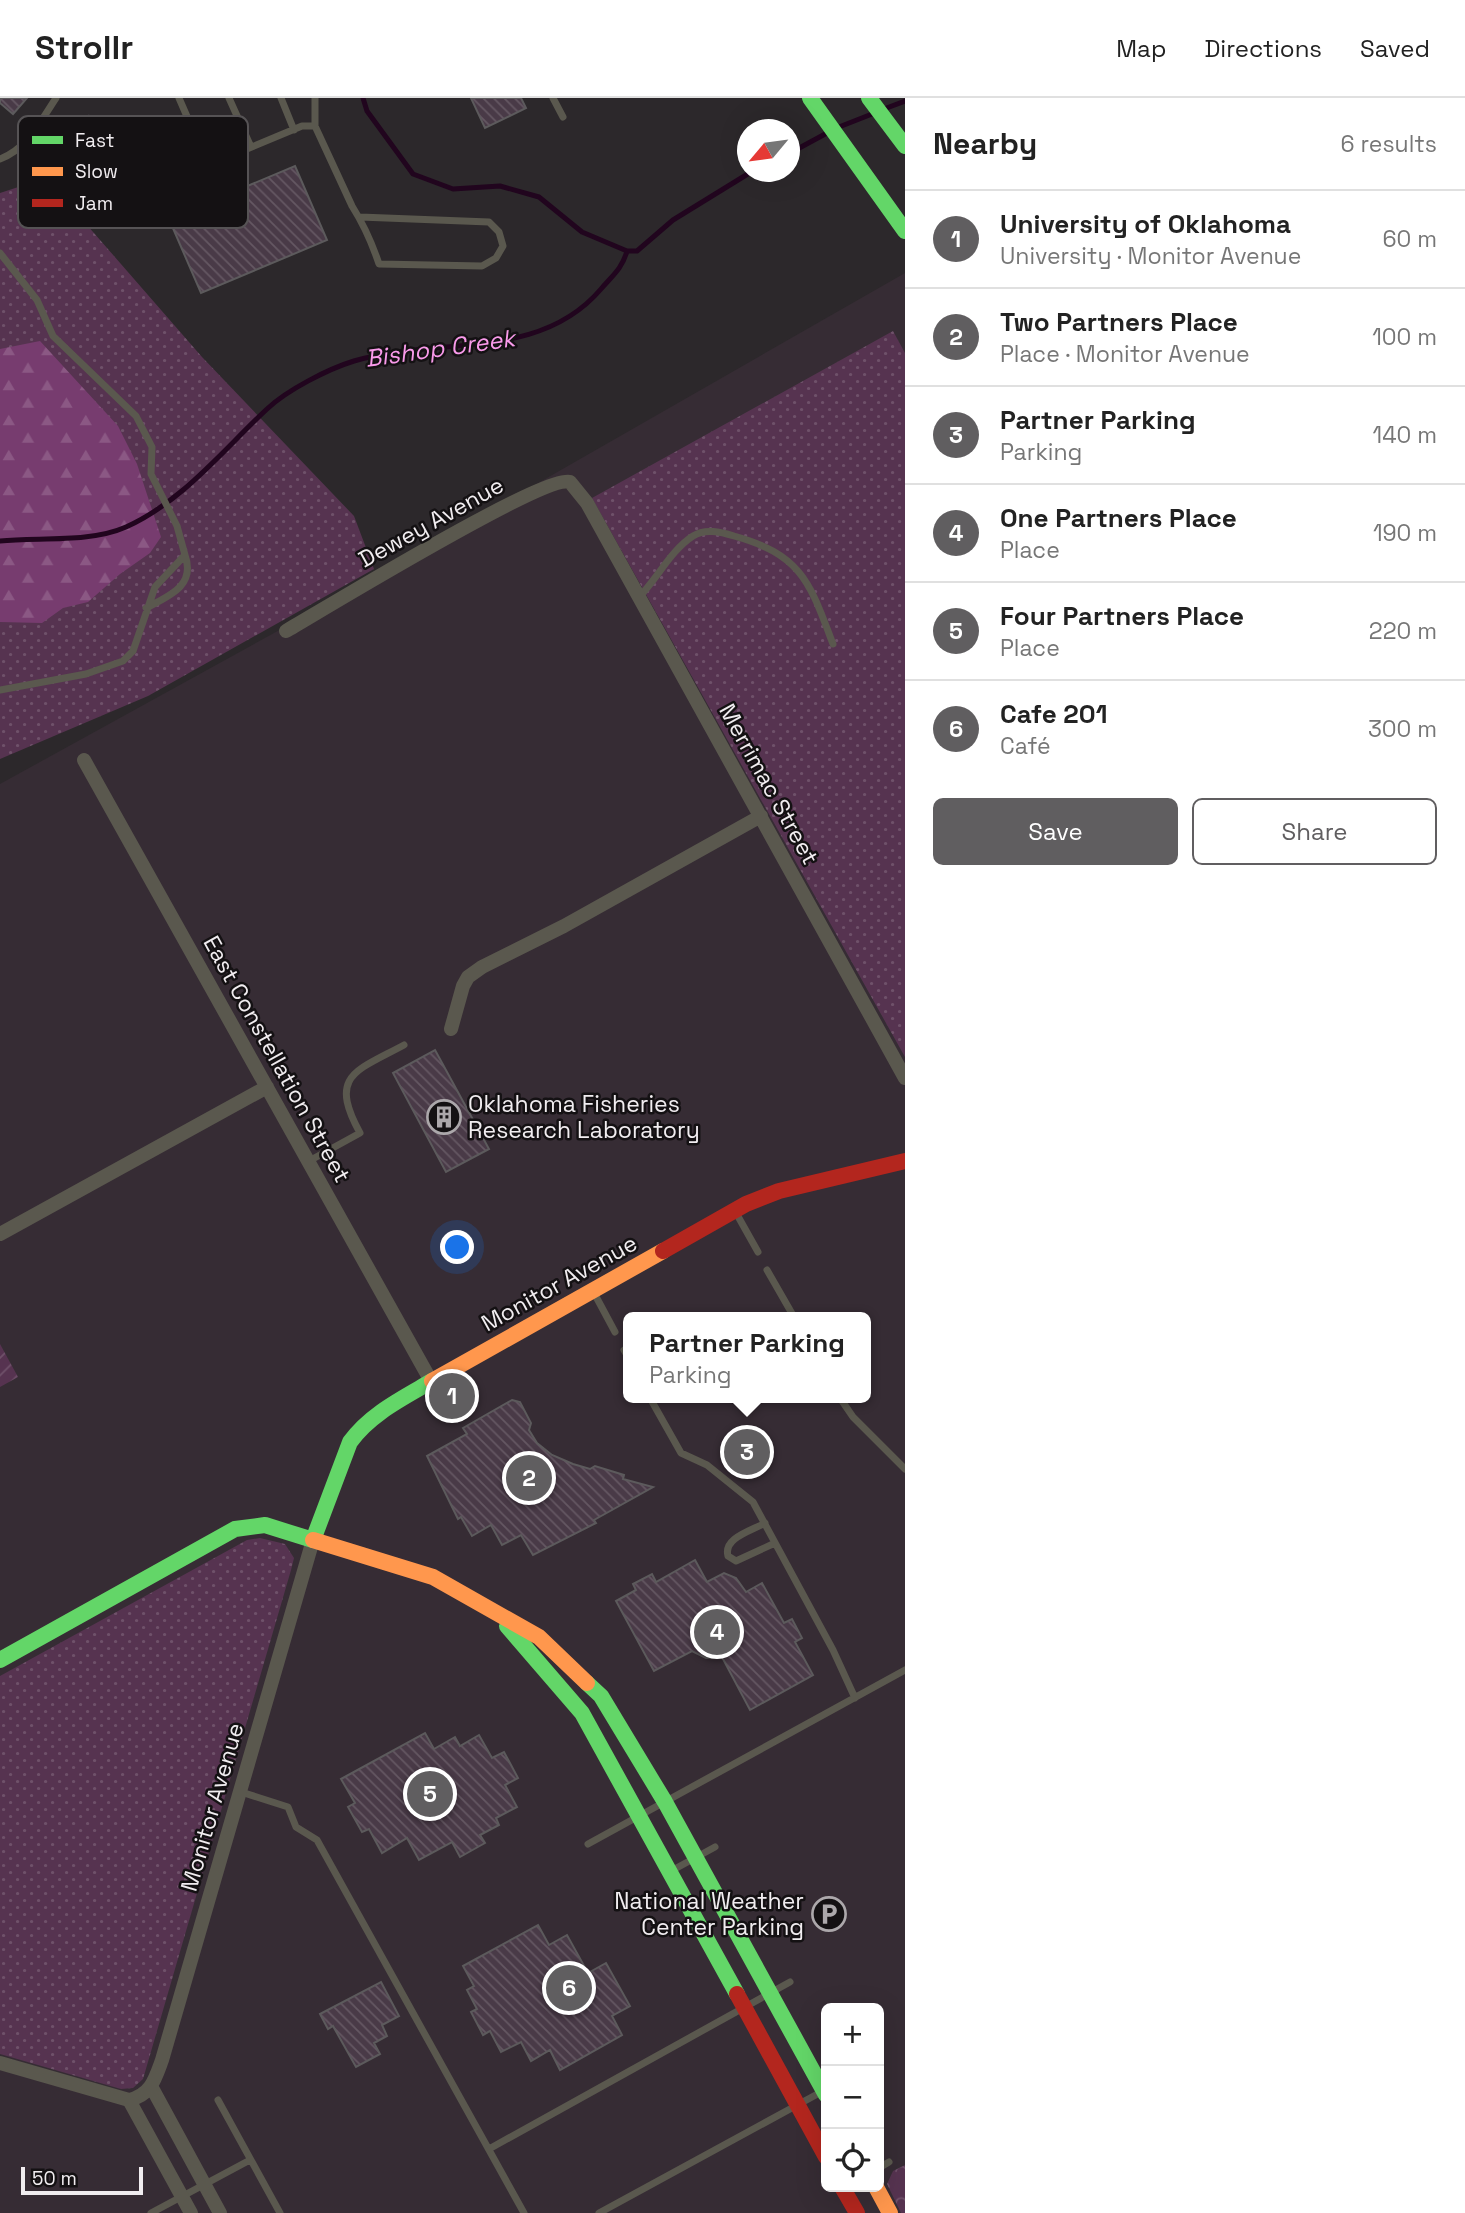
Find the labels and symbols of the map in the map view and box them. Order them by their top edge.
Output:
legend [18,116,248,228]
north arrow [737,119,800,182]
text: Fast [75,128,115,153]
text: Slow [75,159,118,184]
text: Jam [75,191,113,216]
water label: Bishop Creek [363,322,520,374]
street label: Dewey Avenue [353,470,509,574]
street label: Merrimac Street [712,698,826,870]
street label: East Constellation Street [197,930,357,1188]
place label: Oklahoma Fisheries Research Laboratory [468,1089,700,1145]
building icon: Oklahoma Fisheries Research Laboratory [425,1098,463,1136]
street label: Monitor Avenue [476,1228,642,1338]
your location [440,1230,474,1264]
pin: 1 [429,1370,475,1422]
pin: 3 [724,1426,770,1478]
pin: 2 [506,1452,552,1504]
pin: 4 [694,1606,740,1658]
street label: Monitor Avenue [174,1719,250,1895]
pin: 5 [407,1768,453,1820]
place label: National Weather Center Parking [614,1886,804,1942]
parking icon: National Weather Center Parking [810,1895,848,1933]
pin: 6 [546,1962,592,2014]
scale bar [21,2164,144,2196]

